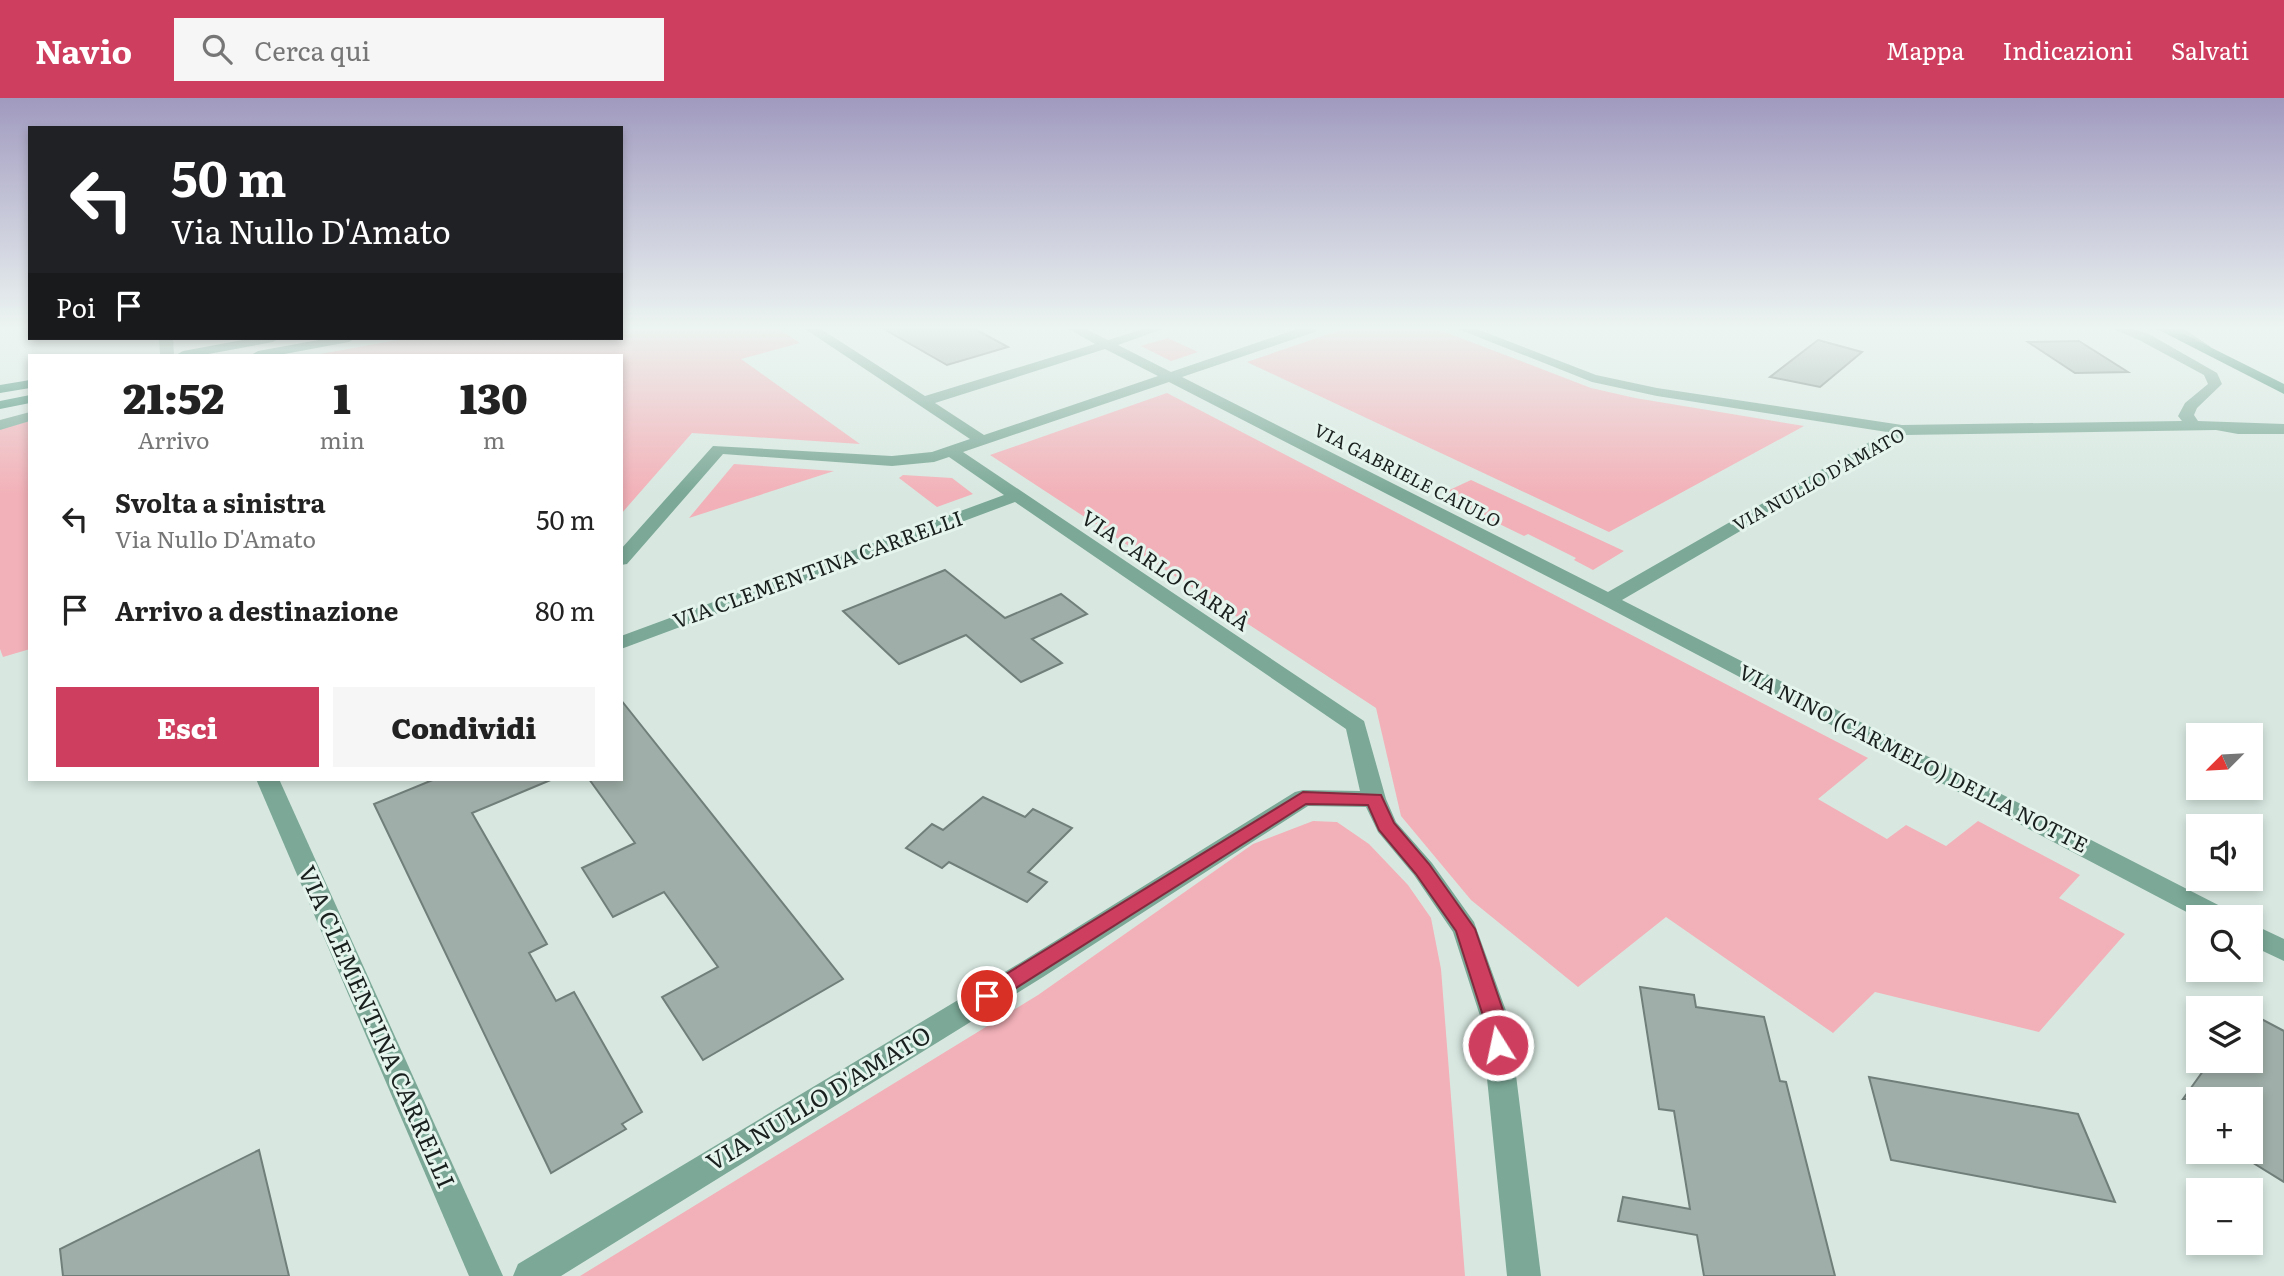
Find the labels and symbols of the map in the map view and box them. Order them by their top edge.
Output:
street label: VIA GABRIELE CAIULO [1309,416,1506,534]
street label: VIA NULLO D'AMATO [1728,420,1909,537]
street label: VIA CLEMENTINA CARRELLI [668,501,966,635]
street label: VIA CARLO CARRÀ [1076,501,1257,637]
street label: VIA NINO (CARMELO) DELLA NOTTE [1734,655,2094,859]
north arrow [2186,723,2263,800]
street label: VIA CLEMENTINA CARRELLI [291,859,465,1193]
pin [957,966,1017,1026]
position arrow [1461,1008,1535,1082]
street label: VIA NULLO D'AMATO [699,1016,937,1178]

